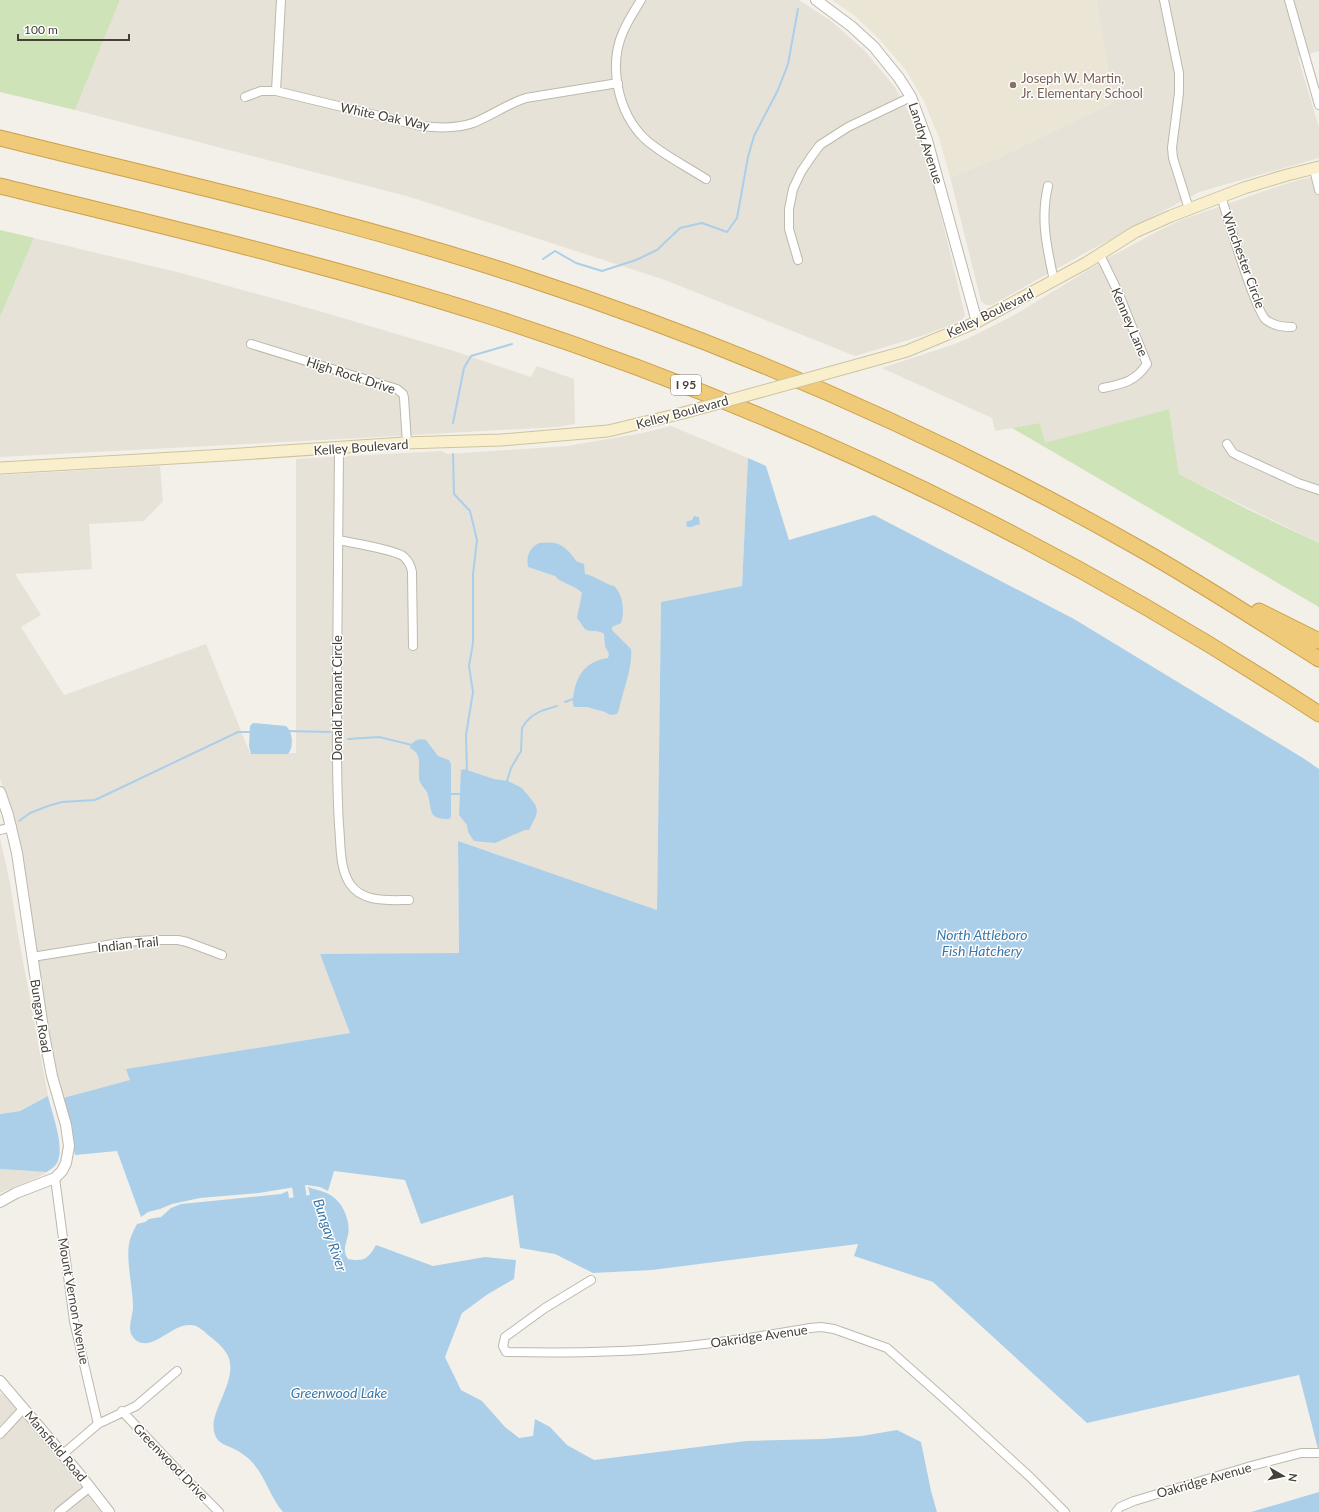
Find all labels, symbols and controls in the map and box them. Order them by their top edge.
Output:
scale bar [18,16,129,42]
text: 100 m [24,22,58,37]
place label: Joseph W. Martin, Jr. Elementary School [1021,70,1143,101]
marker: Joseph W. Martin, Jr. Elementary School [1008,80,1018,90]
street label: White Oak Way [339,99,431,133]
street label: Landry Avenue [905,100,947,186]
street label: Winchester Circle [1219,210,1269,311]
street label: Kelley Boulevard [944,285,1036,341]
street label: Kenney Lane [1108,285,1152,359]
street label: High Rock Drive [305,353,398,397]
road number: I 95 [671,375,701,395]
street label: Kelley Boulevard [634,392,730,432]
street label: Kelley Boulevard [313,436,409,458]
street label: Donald Tennant Circle [329,635,345,761]
water label: North Attleboro Fish Hatchery [937,926,1027,959]
street label: Indian Trail [97,933,159,955]
street label: Bungay Road [27,978,55,1054]
water label: Bungay River [310,1196,351,1274]
street label: Mount Vernon Avenue [55,1236,93,1366]
street label: Oakridge Avenue [709,1321,809,1351]
water label: Greenwood Lake [291,1384,387,1401]
street label: Mansfield Road [22,1407,90,1485]
street label: Greenwood Drive [130,1420,212,1504]
north arrow [1263,1456,1303,1496]
street label: Oakridge Avenue [1155,1459,1253,1501]
text: N [1286,1472,1300,1483]

